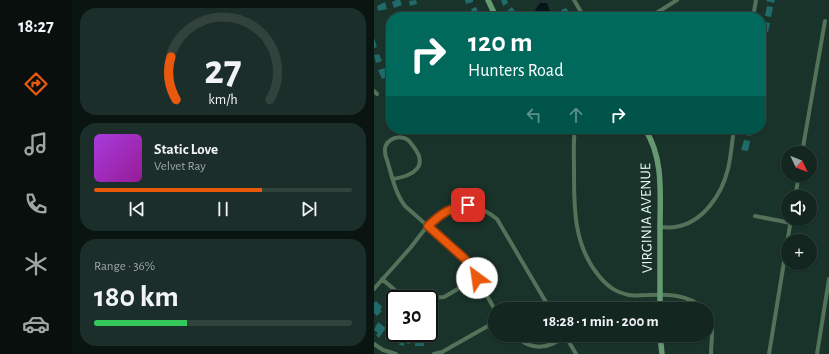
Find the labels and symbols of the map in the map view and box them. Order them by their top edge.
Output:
north arrow [781,146,817,182]
street label: VIRGINIA AVENUE [638,163,655,273]
pin [451,188,485,222]
position arrow [456,257,498,299]
speed limit sign: 30 [386,290,438,342]

